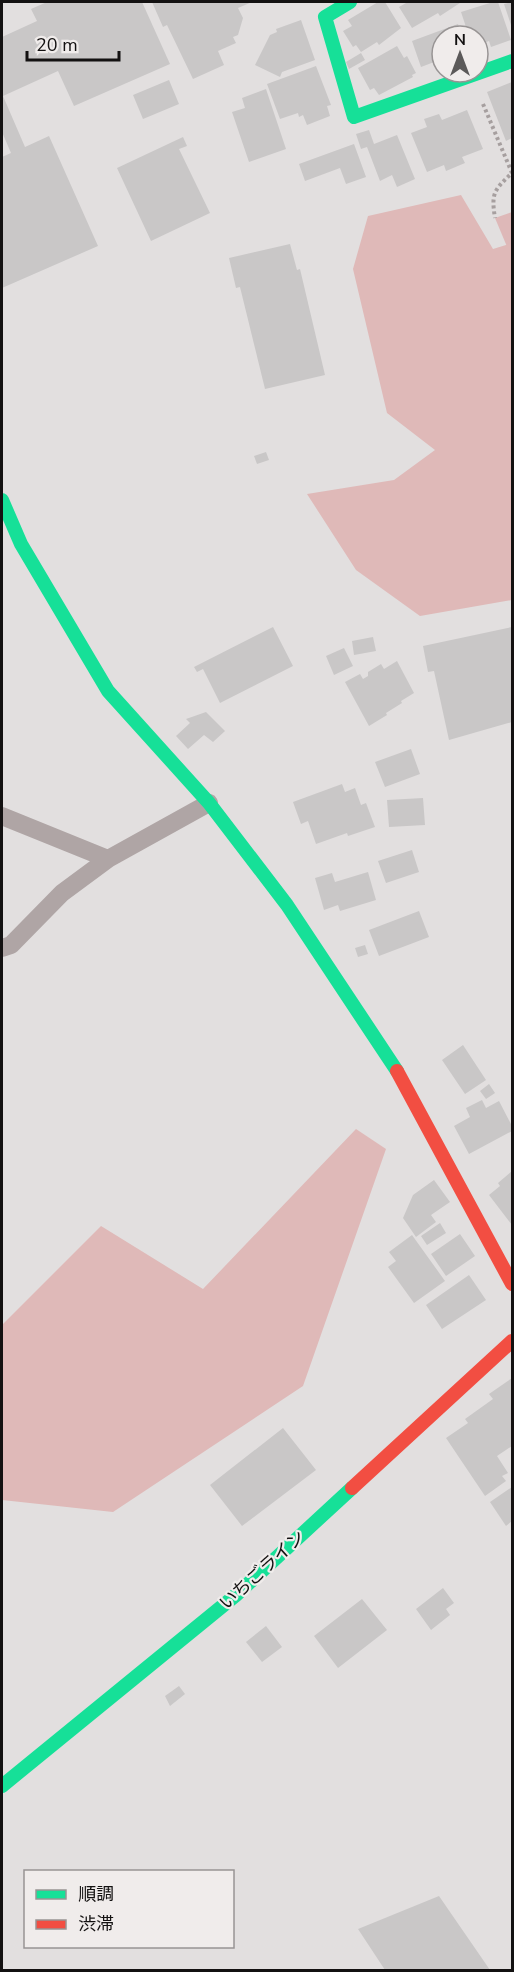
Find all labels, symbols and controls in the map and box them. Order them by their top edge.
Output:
scale bar [27,24,118,62]
north arrow [430,24,490,84]
text: N [454,29,466,51]
text: 20 m [36,33,78,57]
street label: いちごライン [214,1525,310,1615]
legend [24,1870,234,1948]
text: 順調 [78,1882,114,1906]
text: 渋滞 [78,1912,114,1936]

